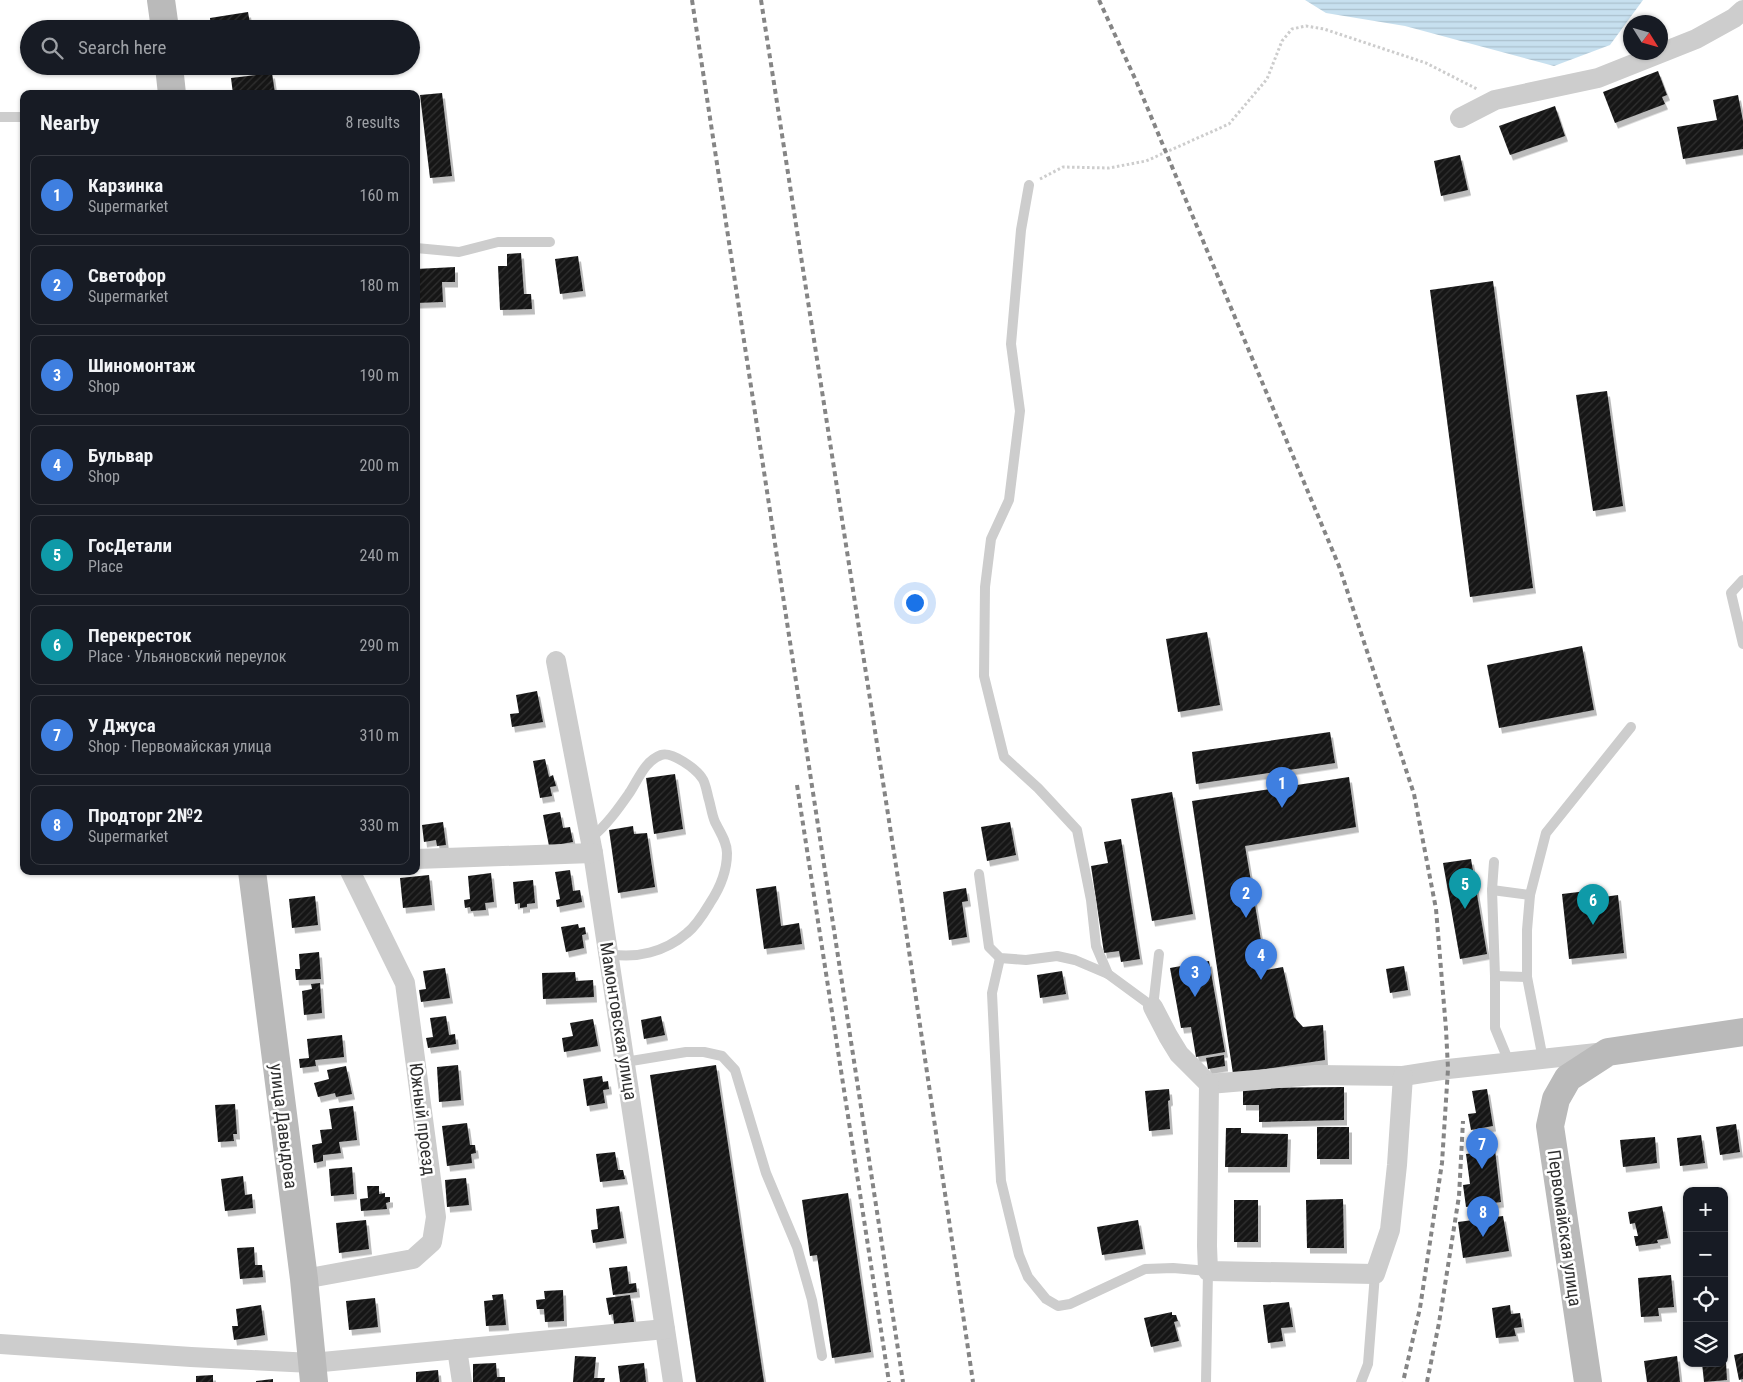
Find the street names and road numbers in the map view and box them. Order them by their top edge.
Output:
street label: Мамонтовская улица [596,941,642,1101]
street label: Южный проезд [406,1061,440,1177]
street label: улица Давыдова [266,1062,302,1190]
street label: Первомайская улица [1544,1148,1586,1308]

